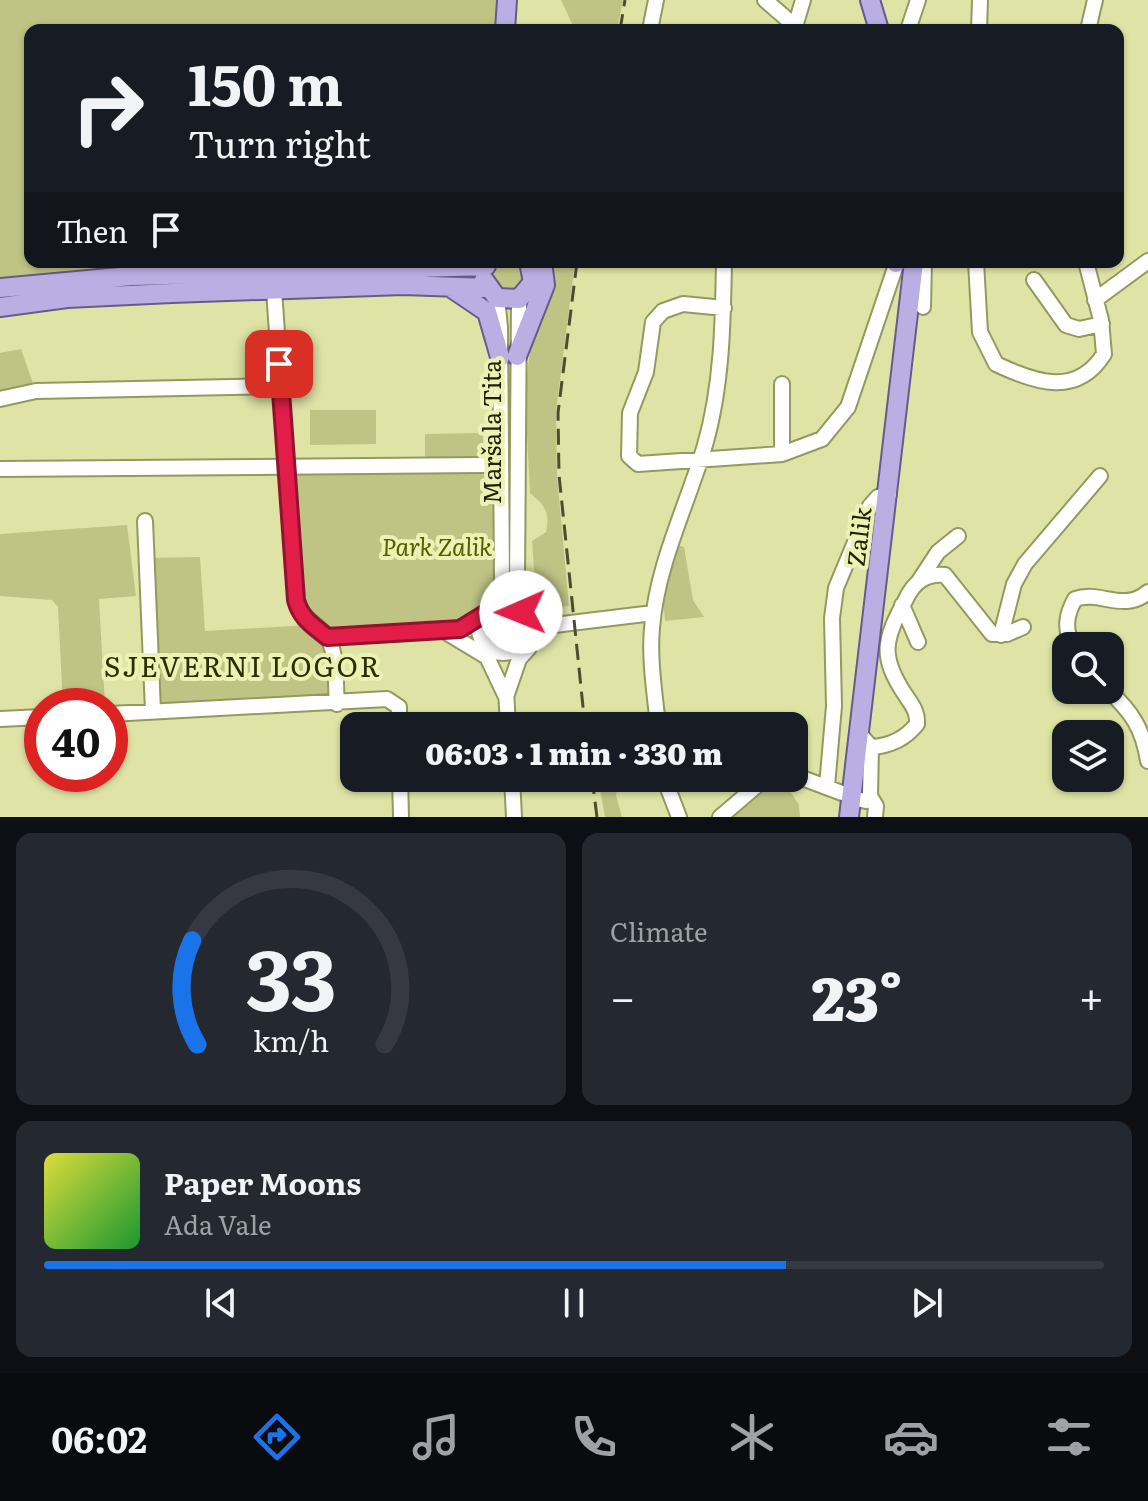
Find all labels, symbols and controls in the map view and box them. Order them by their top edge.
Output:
text: 150 m [188,40,343,123]
icon: right [56,56,160,160]
text: Turn right [188,116,371,169]
text: Then [56,208,128,252]
icon: arrive [144,208,188,252]
pin [245,330,313,398]
icon: arrive [257,342,301,386]
street label: Maršala Tita [473,360,508,504]
street label: Zalik [837,505,879,568]
park label: Park Zalik [382,528,493,563]
position arrow [479,570,563,654]
map controls [1052,632,1124,792]
button: search [1052,632,1124,704]
district label: SJEVERNI LOGOR [104,644,382,686]
speed limit sign: 40 [24,688,128,792]
button: layers [1052,720,1124,792]
text: 06:03 · 1 min · 330 m [425,730,723,774]
text: Climate [610,911,708,950]
text: 33 [245,913,337,1037]
text: 23° [811,950,903,1039]
text: − [610,962,636,1028]
text: + [1078,962,1104,1028]
text: km/h [253,1018,329,1061]
text: Paper Moons [164,1160,361,1204]
text: Ada Vale [164,1204,271,1243]
icon: previous [199,1281,243,1325]
icon: pause [552,1281,596,1325]
icon: next [905,1281,949,1325]
icon: directions [249,1409,305,1465]
icon: music [408,1409,464,1465]
icon: phone [566,1409,622,1465]
icon: climate [724,1409,780,1465]
icon: car [883,1409,939,1465]
icon: filters [1041,1409,1097,1465]
text: 06:02 [51,1411,147,1464]

